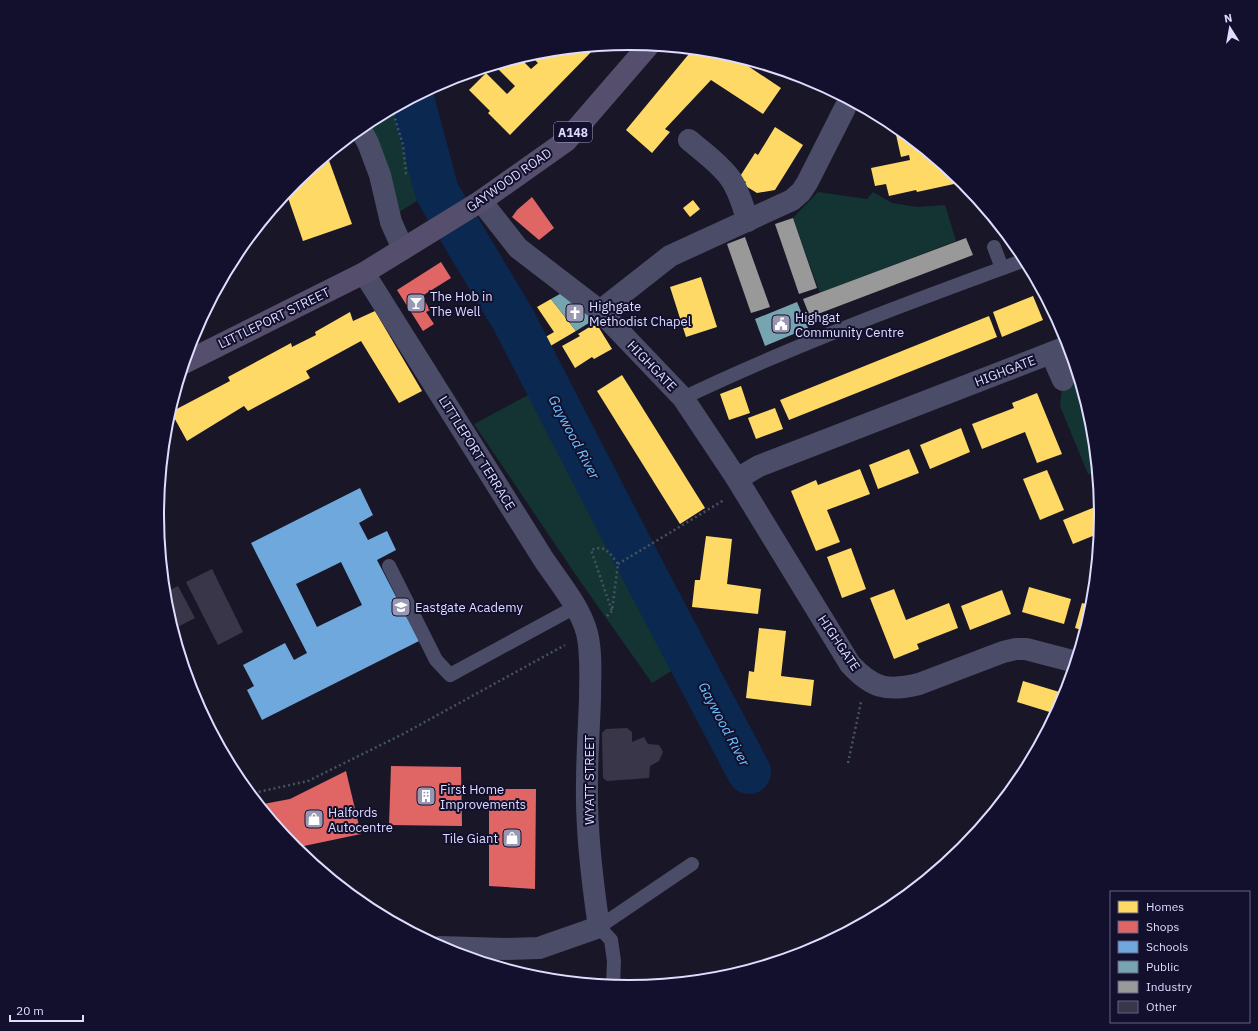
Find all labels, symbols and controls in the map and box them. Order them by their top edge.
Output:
north arrow [1210,8,1250,48]
text: N [1223,11,1233,26]
road number: A148 [554,122,592,142]
street label: GAYWOOD ROAD [463,144,555,216]
street label: LITTLEPORT STREET [215,283,333,352]
place label: The Hob in The Well [430,288,493,320]
bar icon: The Hob in The Well [405,292,427,314]
place label: Highgate Methodist Chapel [589,298,692,330]
church icon: Highgate Methodist Chapel [564,302,586,324]
place label: Highgat Community Centre [795,309,904,341]
public building icon: Highgat Community Centre [770,313,792,335]
street label: HIGHGATE [624,337,680,395]
street label: HIGHGATE [972,352,1038,390]
water label: Gaywood River [544,392,604,483]
street label: LITTLEPORT TERRACE [435,393,519,513]
school or university icon: Eastgate Academy [390,596,412,618]
place label: Eastgate Academy [415,599,523,616]
street label: HIGHGATE [814,612,864,674]
water label: Gaywood River [694,679,754,770]
street label: WYATT STREET [581,734,598,825]
place label: First Home Improvements [440,781,526,813]
building icon: First Home Improvements [415,785,437,807]
place label: Halfords Autocentre [328,804,393,836]
shop icon: Halfords Autocentre [303,808,325,830]
shop icon: Tile Giant [501,827,523,849]
place label: Tile Giant [442,830,498,847]
legend [1110,891,1250,1023]
text: Homes [1146,899,1184,914]
text: Shops [1146,919,1179,934]
text: Schools [1146,939,1189,954]
text: Public [1146,959,1179,974]
text: Industry [1146,979,1192,994]
scale bar [10,997,83,1023]
text: Other [1146,999,1177,1014]
text: 20 m [16,1003,44,1018]

